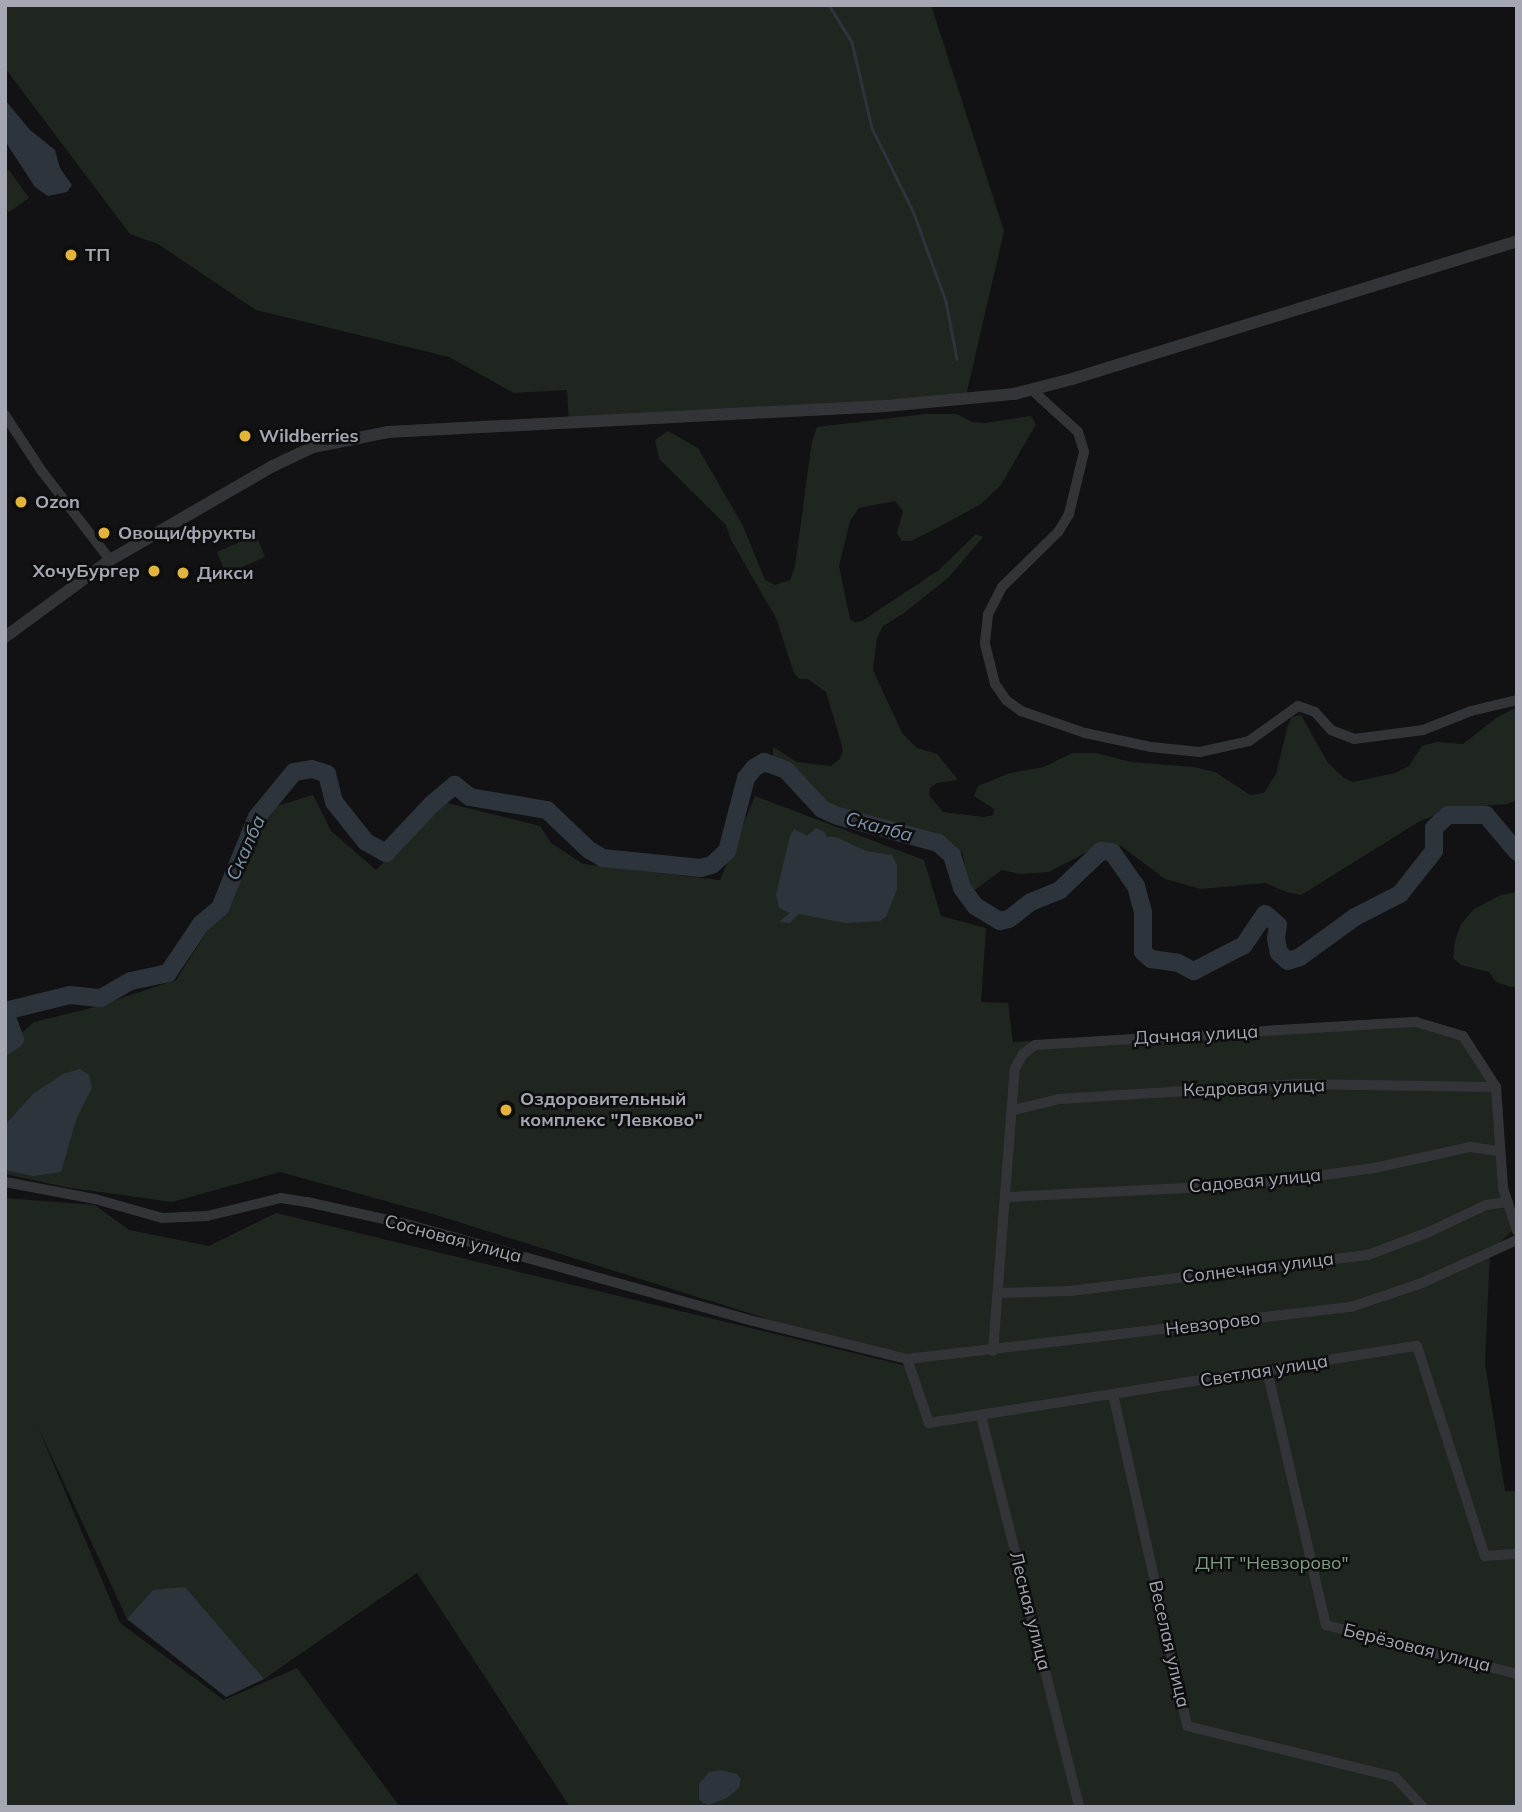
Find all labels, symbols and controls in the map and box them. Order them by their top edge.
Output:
place label: ТП [85,244,110,266]
marker: ТП [63,247,79,263]
place label: Wildberries [259,425,358,447]
marker: Wildberries [237,428,253,444]
place label: Ozon [35,491,80,513]
marker: Ozon [13,494,29,510]
place label: Овощи/фрукты [118,522,256,544]
marker: Овощи/фрукты [96,525,112,541]
place label: ХочуБургер [33,560,140,582]
place label: Дикси [197,562,254,584]
marker: ХочуБургер [146,563,162,579]
marker: Дикси [175,565,191,581]
water label: Скалба [843,807,915,847]
water label: Скалба [222,812,270,884]
street label: Дачная улица [1133,1021,1259,1049]
street label: Кедровая улица [1183,1075,1325,1101]
place label: Оздоровительный комплекс "Левково" [520,1089,702,1132]
marker: Оздоровительный комплекс "Левково" [498,1102,514,1118]
street label: Садовая улица [1188,1164,1322,1198]
street label: Сосновая улица [382,1210,524,1268]
street label: Солнечная улица [1181,1248,1335,1288]
street label: Невзорово [1164,1307,1262,1341]
street label: Светлая улица [1199,1350,1329,1392]
street label: Лесная улица [1005,1549,1055,1673]
park label: ДНТ "Невзорово" [1195,1552,1349,1574]
street label: Веселая улица [1144,1578,1194,1710]
street label: Берёзовая улица [1341,1619,1493,1677]

